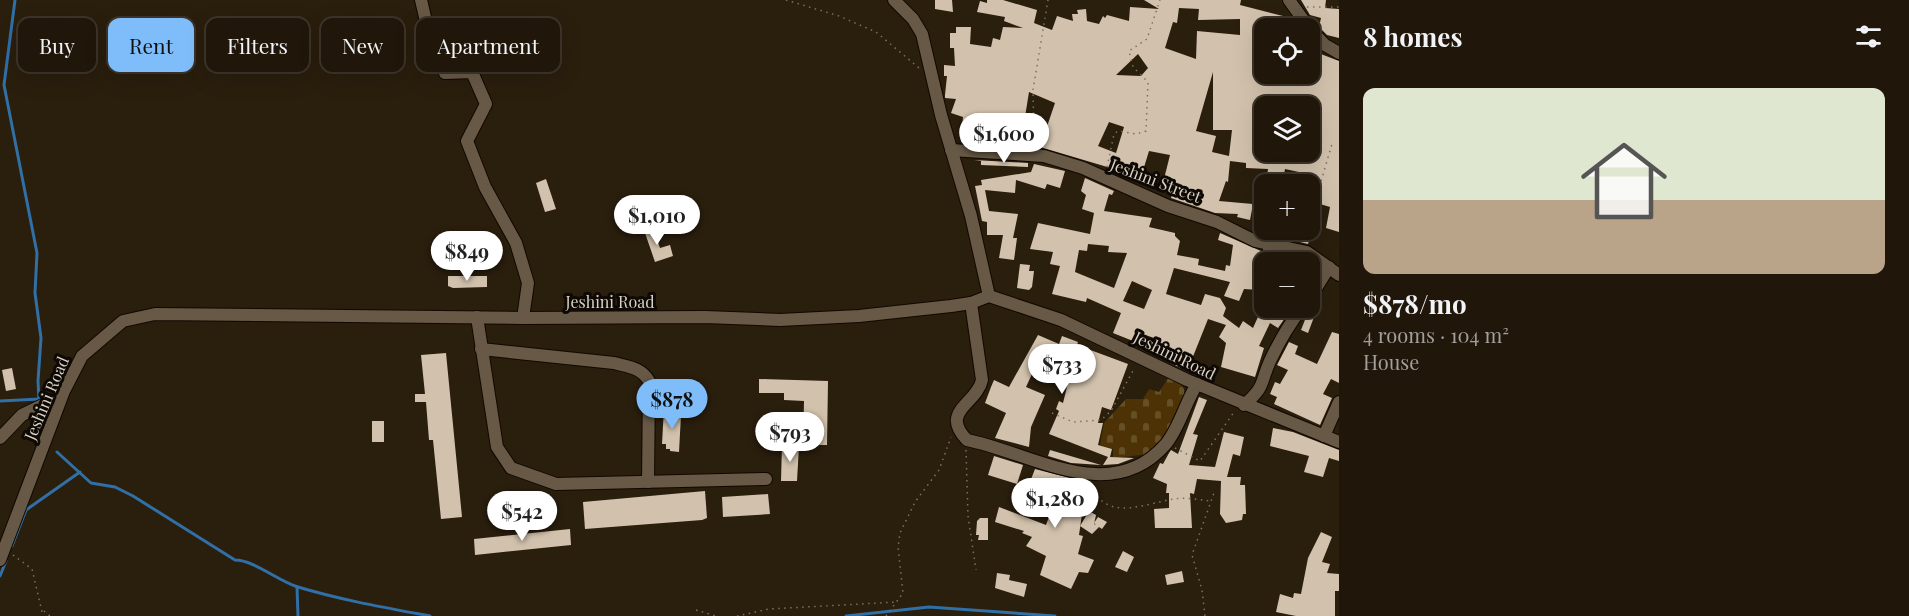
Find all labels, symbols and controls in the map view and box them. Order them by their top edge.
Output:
chip: Buy [18,18,96,72]
chip: Rent [108,18,194,72]
chip: Filters [206,18,309,72]
chip: New [321,18,404,72]
chip: Apartment [416,18,560,72]
map controls [1254,18,1320,318]
button: locate [1254,18,1320,84]
text: 8 homes [1363,19,1462,54]
icon: filters [1852,20,1885,53]
button: layers [1254,96,1320,162]
pin: $1,600 [955,113,1053,164]
text: $1,600 [973,119,1035,146]
icon: home [1570,127,1678,235]
street label: Jeshini Street [1107,153,1205,207]
button: + [1254,174,1320,240]
pin: $1,010 [608,195,706,246]
text: $1,010 [628,201,686,228]
pin: $849 [431,231,503,282]
text: $849 [445,237,489,264]
button: − [1254,252,1320,318]
text: $878/mo [1363,286,1467,321]
street label: Jeshini Road [565,291,654,312]
text: 4 rooms · 104 m² [1363,321,1509,348]
street label: Jeshini Road [1130,326,1220,384]
pin: $733 [1026,344,1098,395]
text: House [1363,348,1419,375]
text: $733 [1042,350,1082,377]
street label: Jeshini Road [19,353,73,444]
pin: $878 [636,379,708,430]
text: $878 [650,385,694,412]
pin: $793 [754,412,826,463]
text: $793 [769,418,811,445]
pin: $1,280 [1006,478,1104,529]
text: $1,280 [1025,484,1085,511]
pin: $542 [486,491,558,542]
text: $542 [501,497,543,524]

